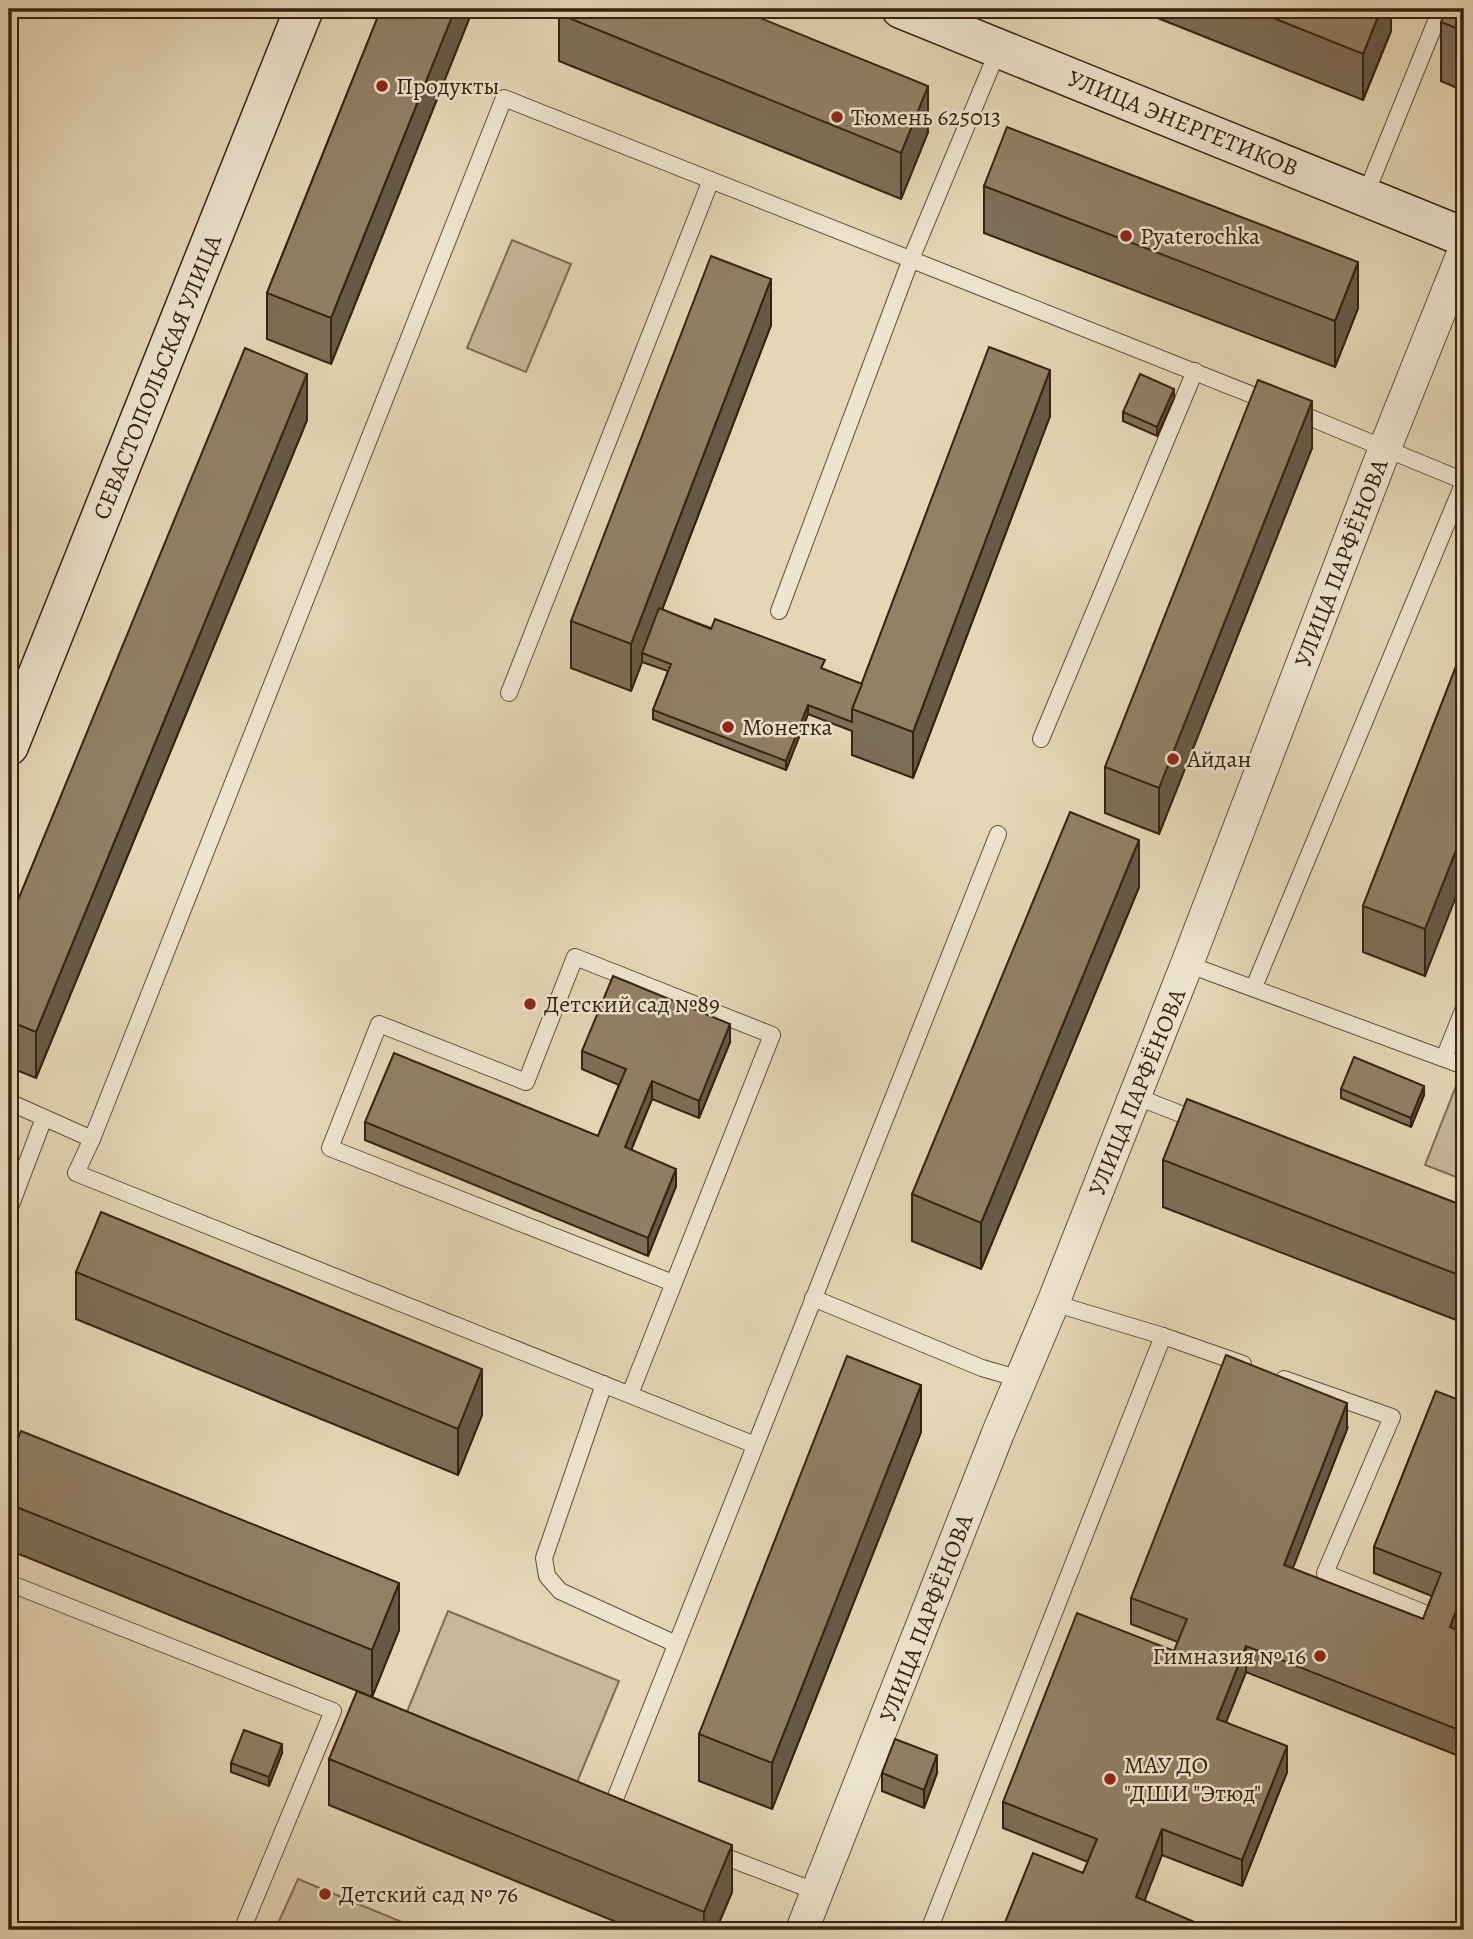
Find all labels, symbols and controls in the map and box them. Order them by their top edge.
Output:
street label: УЛИЦА ЭНЕРГЕТИКОВ [1063,62,1303,184]
place label: Продукты [396,70,500,102]
marker: Продукты [374,78,390,94]
place label: Тюмень 625013 [851,101,1001,133]
marker: Тюмень 625013 [829,109,845,125]
place label: Pyaterochka [1140,220,1261,252]
marker: Pyaterochka [1118,228,1134,244]
street label: СЕВАСТОПОЛЬСКАЯ УЛИЦА [85,229,229,524]
street label: УЛИЦА ПАРФЁНОВА [1287,453,1396,672]
place label: Монетка [742,711,833,743]
marker: Монетка [720,719,736,735]
place label: Айдан [1186,743,1251,775]
marker: Айдан [1165,751,1181,767]
street label: УЛИЦА ПАРФЁНОВА [1081,983,1194,1200]
place label: Детский сад №89 [544,988,720,1020]
marker: Детский сад №89 [522,996,538,1012]
street label: УЛИЦА ПАРФЁНОВА [872,1508,981,1727]
place label: Гимназия № 16 [1152,1640,1306,1672]
marker: Гимназия № 16 [1312,1648,1328,1664]
place label: МАУ ДО "ДШИ "Этюд" [1124,1749,1261,1809]
marker: МАУ ДО "ДШИ "Этюд" [1102,1771,1118,1787]
place label: Детский сад № 76 [339,1878,518,1910]
marker: Детский сад № 76 [317,1886,333,1902]

